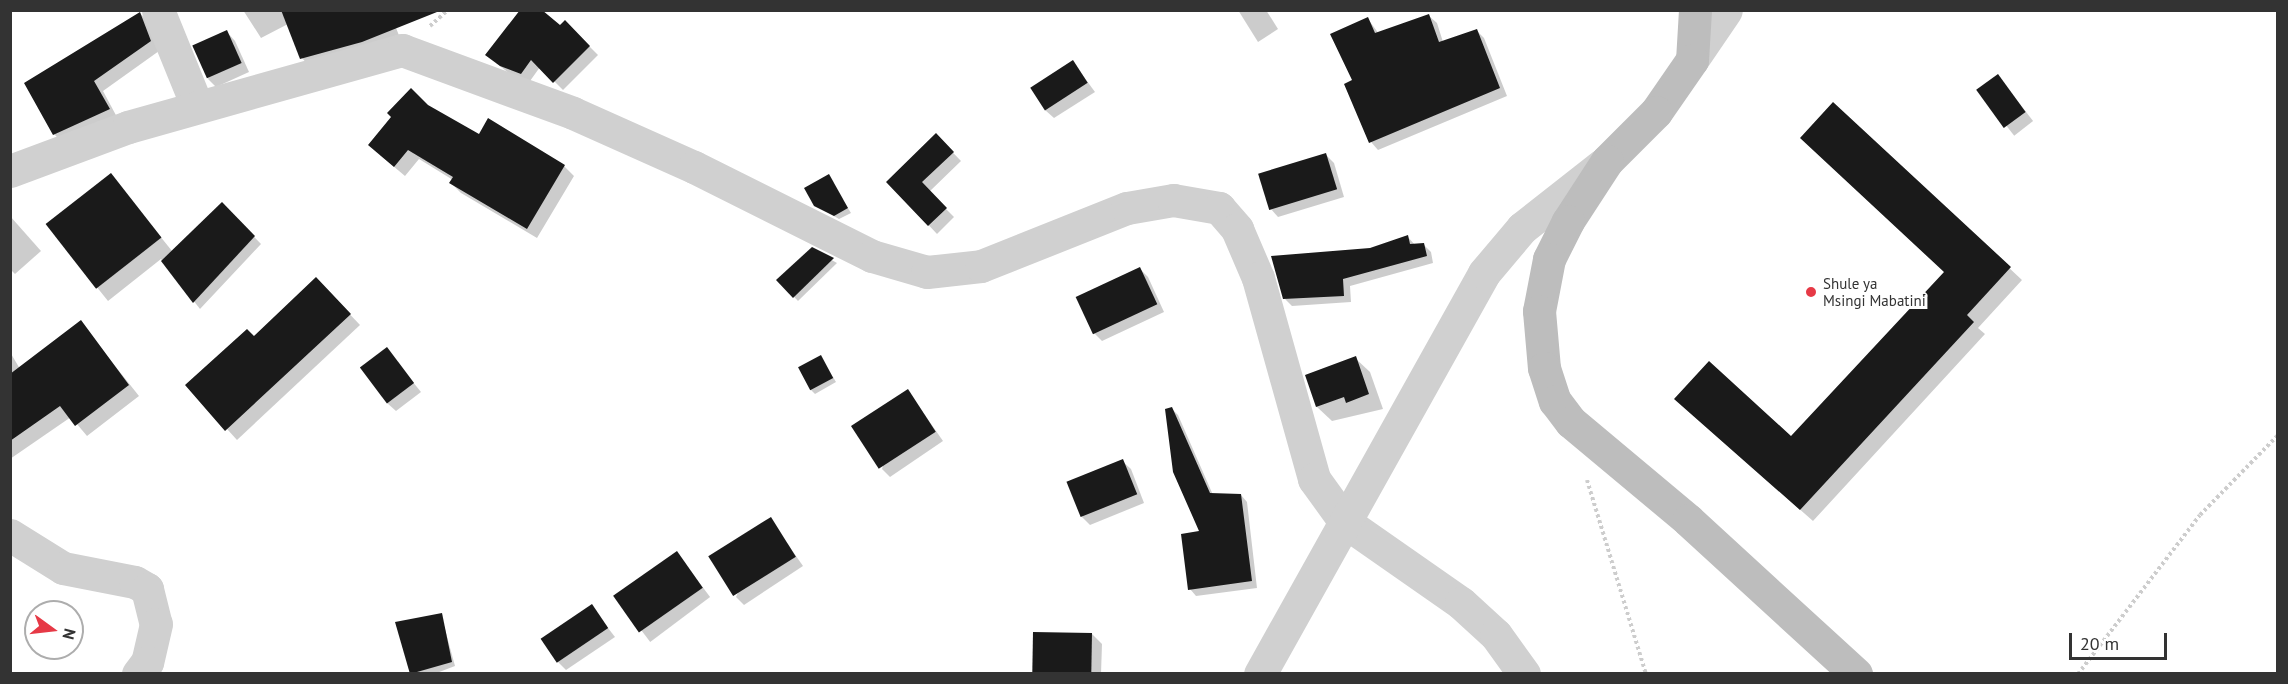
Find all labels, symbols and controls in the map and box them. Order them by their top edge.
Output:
place label: Shule ya Msingi Mabatini [1823,274,1926,309]
marker: Shule ya Msingi Mabatini [1804,285,1818,299]
north arrow [24,600,84,660]
scale bar [2072,621,2170,659]
text: N [58,626,80,642]
text: 20 m [2080,632,2119,655]

